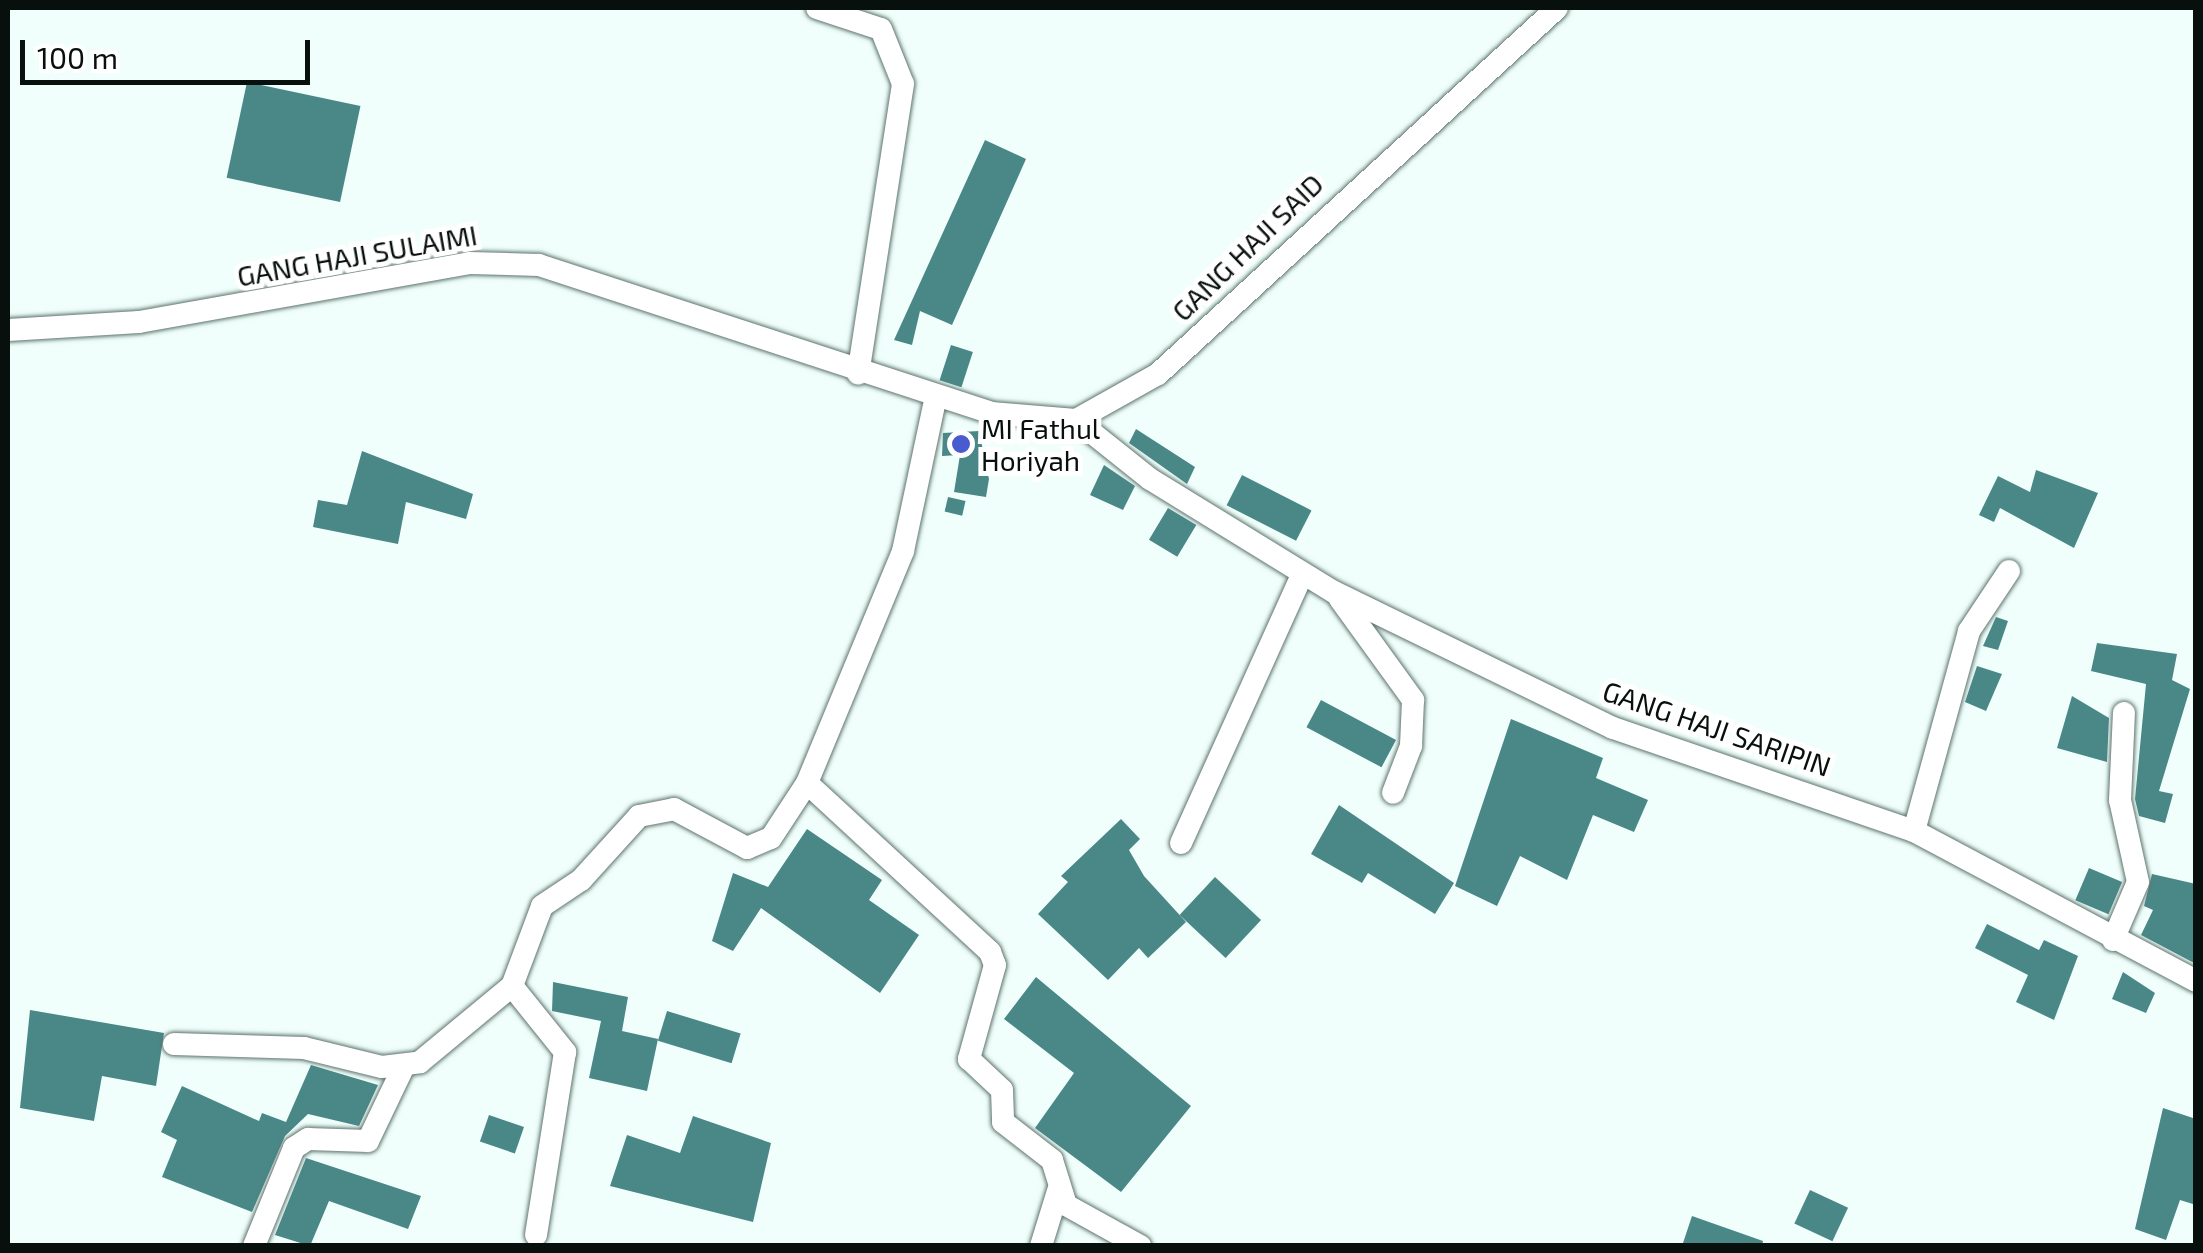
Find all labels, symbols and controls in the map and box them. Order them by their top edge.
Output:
scale bar [25,20,315,82]
text: 100 m [37,39,118,75]
street label: GANG HAJI SAID [1165,167,1329,327]
street label: GANG HAJI SULAIMI [234,217,480,293]
place label: MI Fathul Horiyah [981,411,1100,477]
marker: MI Fathul Horiyah [950,433,972,455]
street label: GANG HAJI SARIPIN [1598,673,1836,783]

